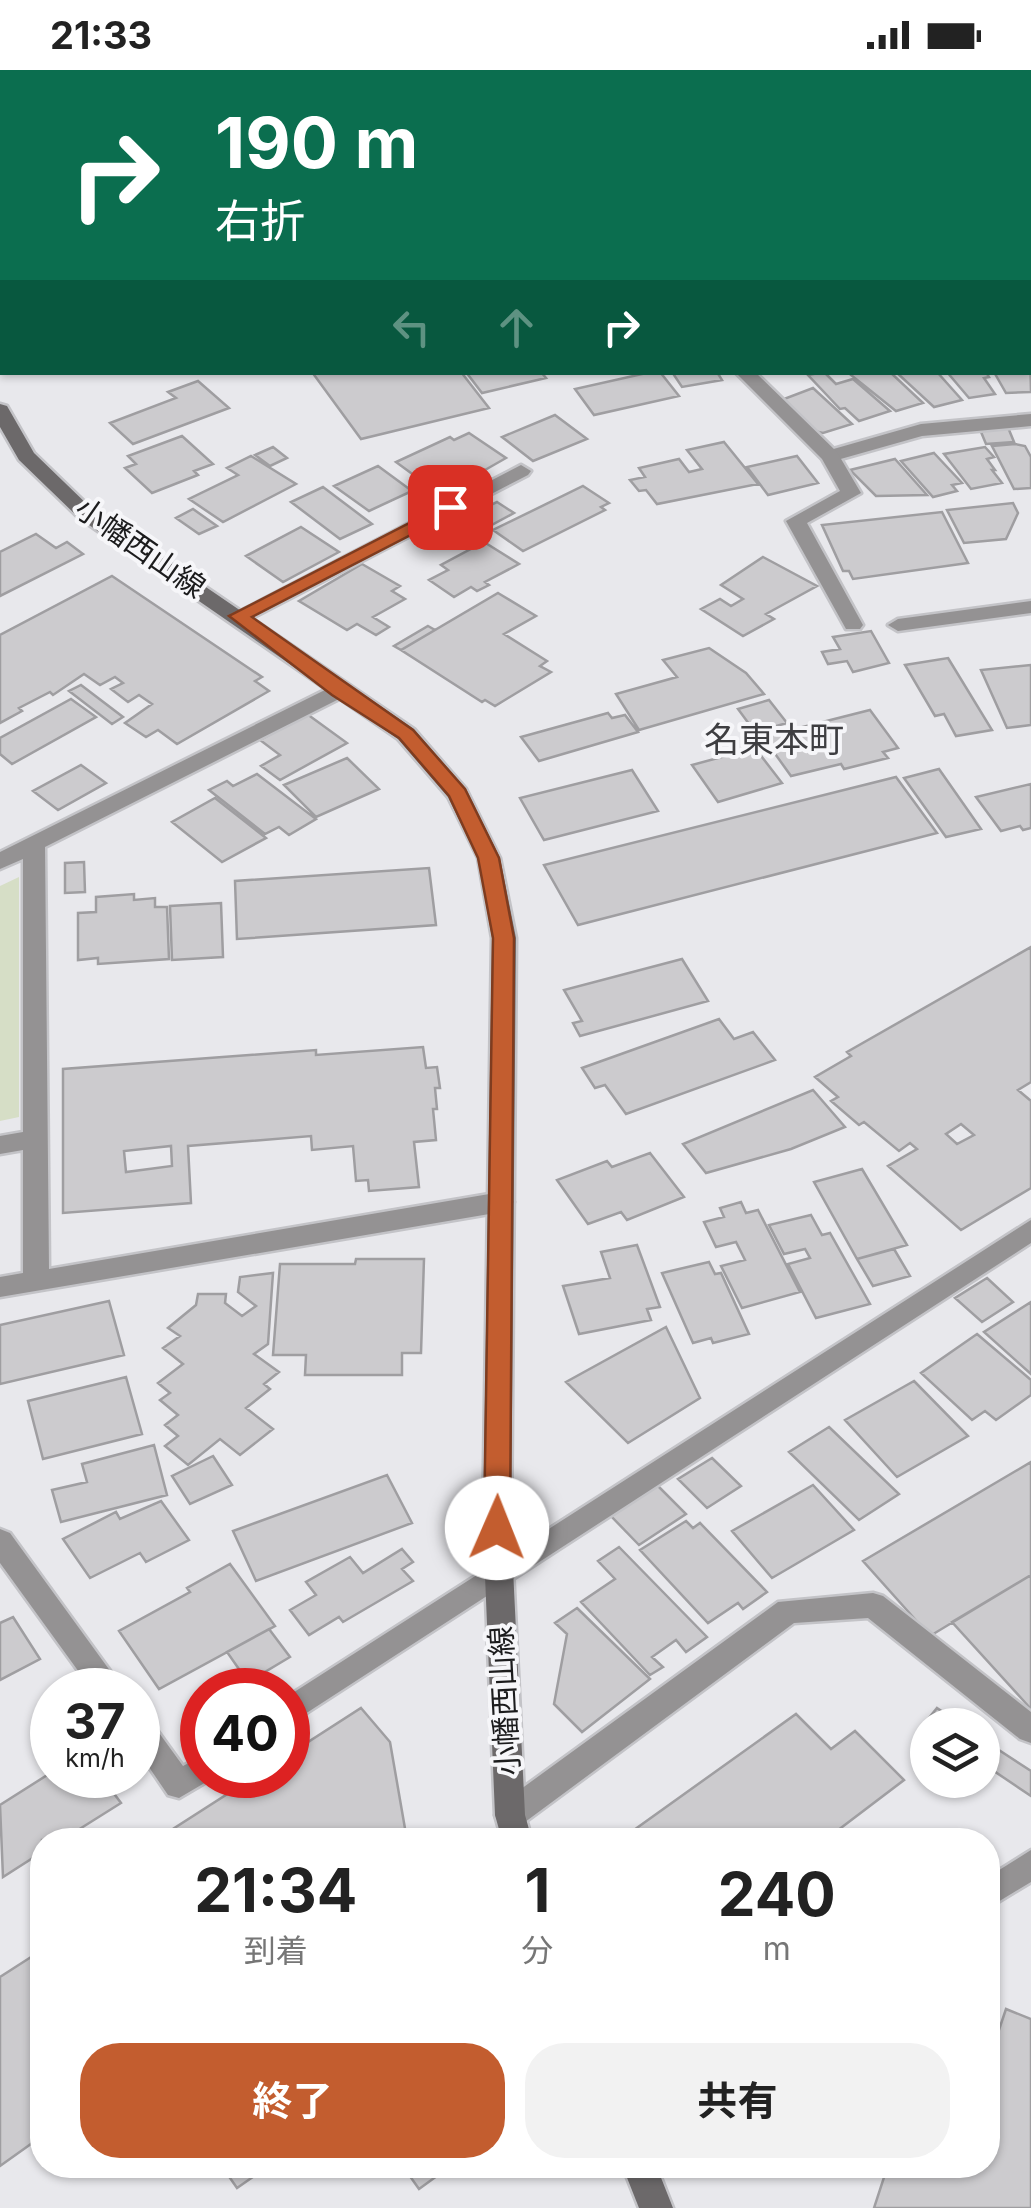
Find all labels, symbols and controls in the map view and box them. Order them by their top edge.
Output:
text: 21:33 [50,12,152,58]
text: 190 m [215,100,418,185]
icon: right [50,110,180,240]
text: 右折 [215,193,305,248]
icon: left [384,300,439,355]
icon: ahead [489,300,544,355]
icon: right [594,300,649,355]
pin [408,465,493,550]
icon: arrive [423,480,478,535]
street label: 小幡西山線 [69,489,212,605]
district label: 名東本町 [704,718,844,760]
position arrow [445,1476,549,1580]
street label: 小幡西山線 [482,1625,526,1777]
speed limit sign: 40 [180,1668,310,1798]
text: 37 [64,1691,126,1751]
map controls [910,1708,1000,1798]
button: layers [910,1708,1000,1798]
text: km/h [65,1743,125,1773]
text: 21:34 [194,1854,357,1926]
text: 1 [525,1854,550,1926]
text: 240 [718,1858,836,1930]
text: m [763,1929,791,1968]
text: 到着 [244,1931,308,1970]
text: 分 [522,1931,554,1970]
button: 終了 [80,2043,505,2158]
button: 共有 [525,2043,950,2158]

